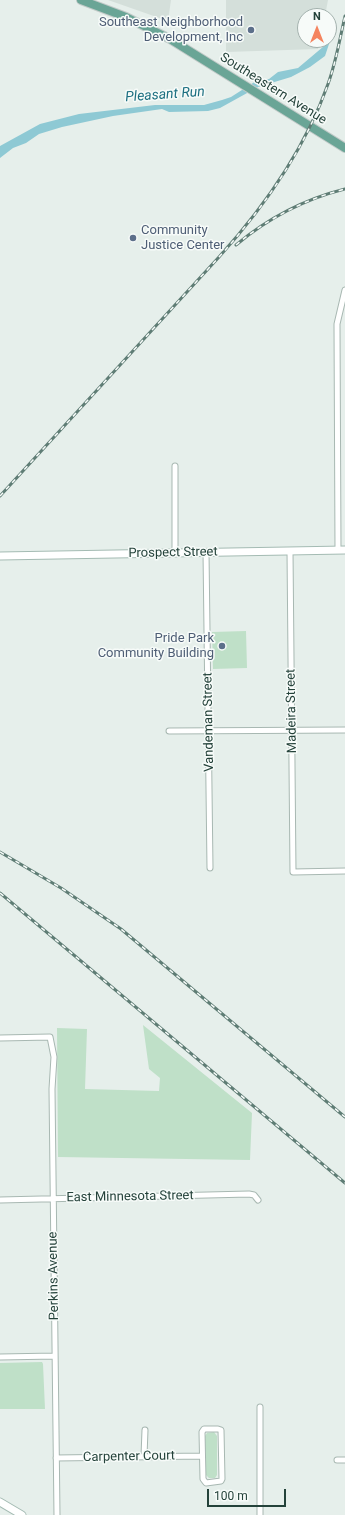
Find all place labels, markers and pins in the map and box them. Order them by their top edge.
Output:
place label: Southeast Neighborhood Development, Inc [99,15,243,46]
marker: Southeast Neighborhood Development, Inc [246,25,256,35]
place label: Community Justice Center [141,223,224,254]
marker: Community Justice Center [128,233,138,243]
place label: Pride Park Community Building [98,631,214,662]
marker: Pride Park Community Building [217,641,227,651]

